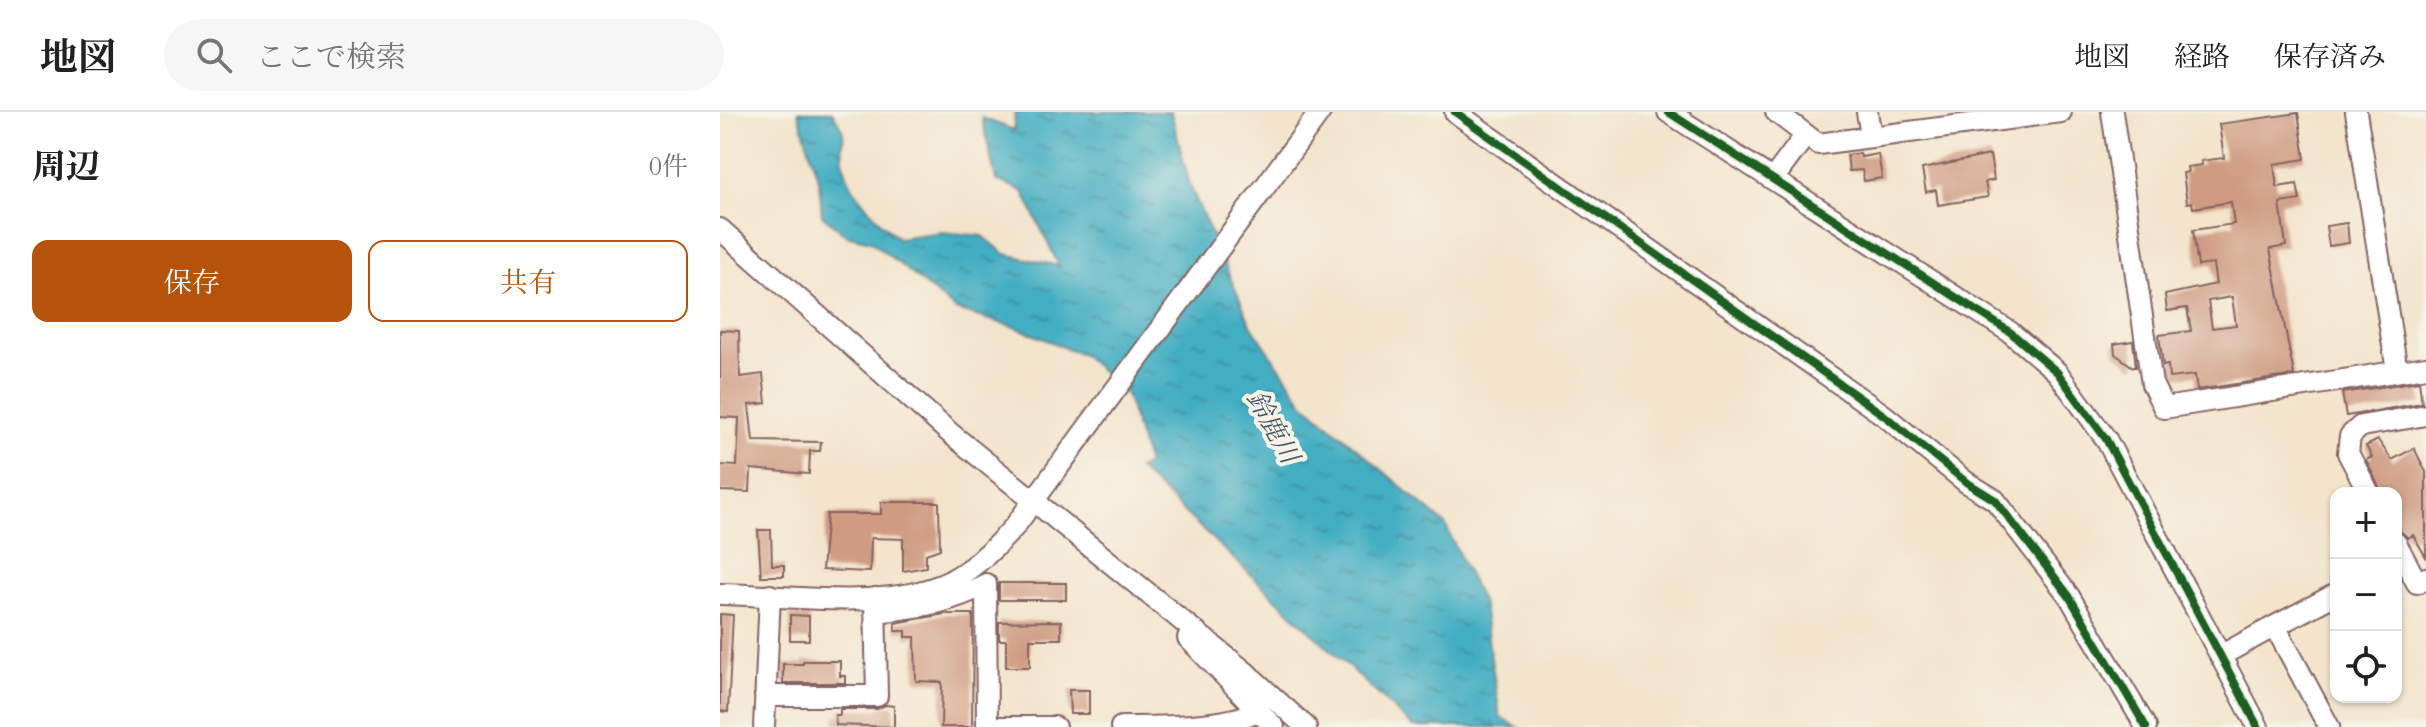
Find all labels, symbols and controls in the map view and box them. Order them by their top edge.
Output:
search box [164,19,724,91]
text: 地図 [40,32,116,84]
icon: search [192,33,236,77]
text: ここで検索 [256,37,406,78]
text: 地図 [2074,38,2130,76]
text: 経路 [2174,38,2230,76]
text: 保存済み [2274,38,2386,76]
text: 周辺 [32,144,100,190]
text: 0件 [649,149,688,184]
button: 保存 [32,240,352,322]
button: 共有 [368,240,688,322]
water label: 鈴鹿川 [1239,384,1309,472]
map controls [2330,487,2402,703]
button: + [2330,487,2402,559]
button: − [2330,559,2402,631]
button: locate [2330,631,2402,703]

